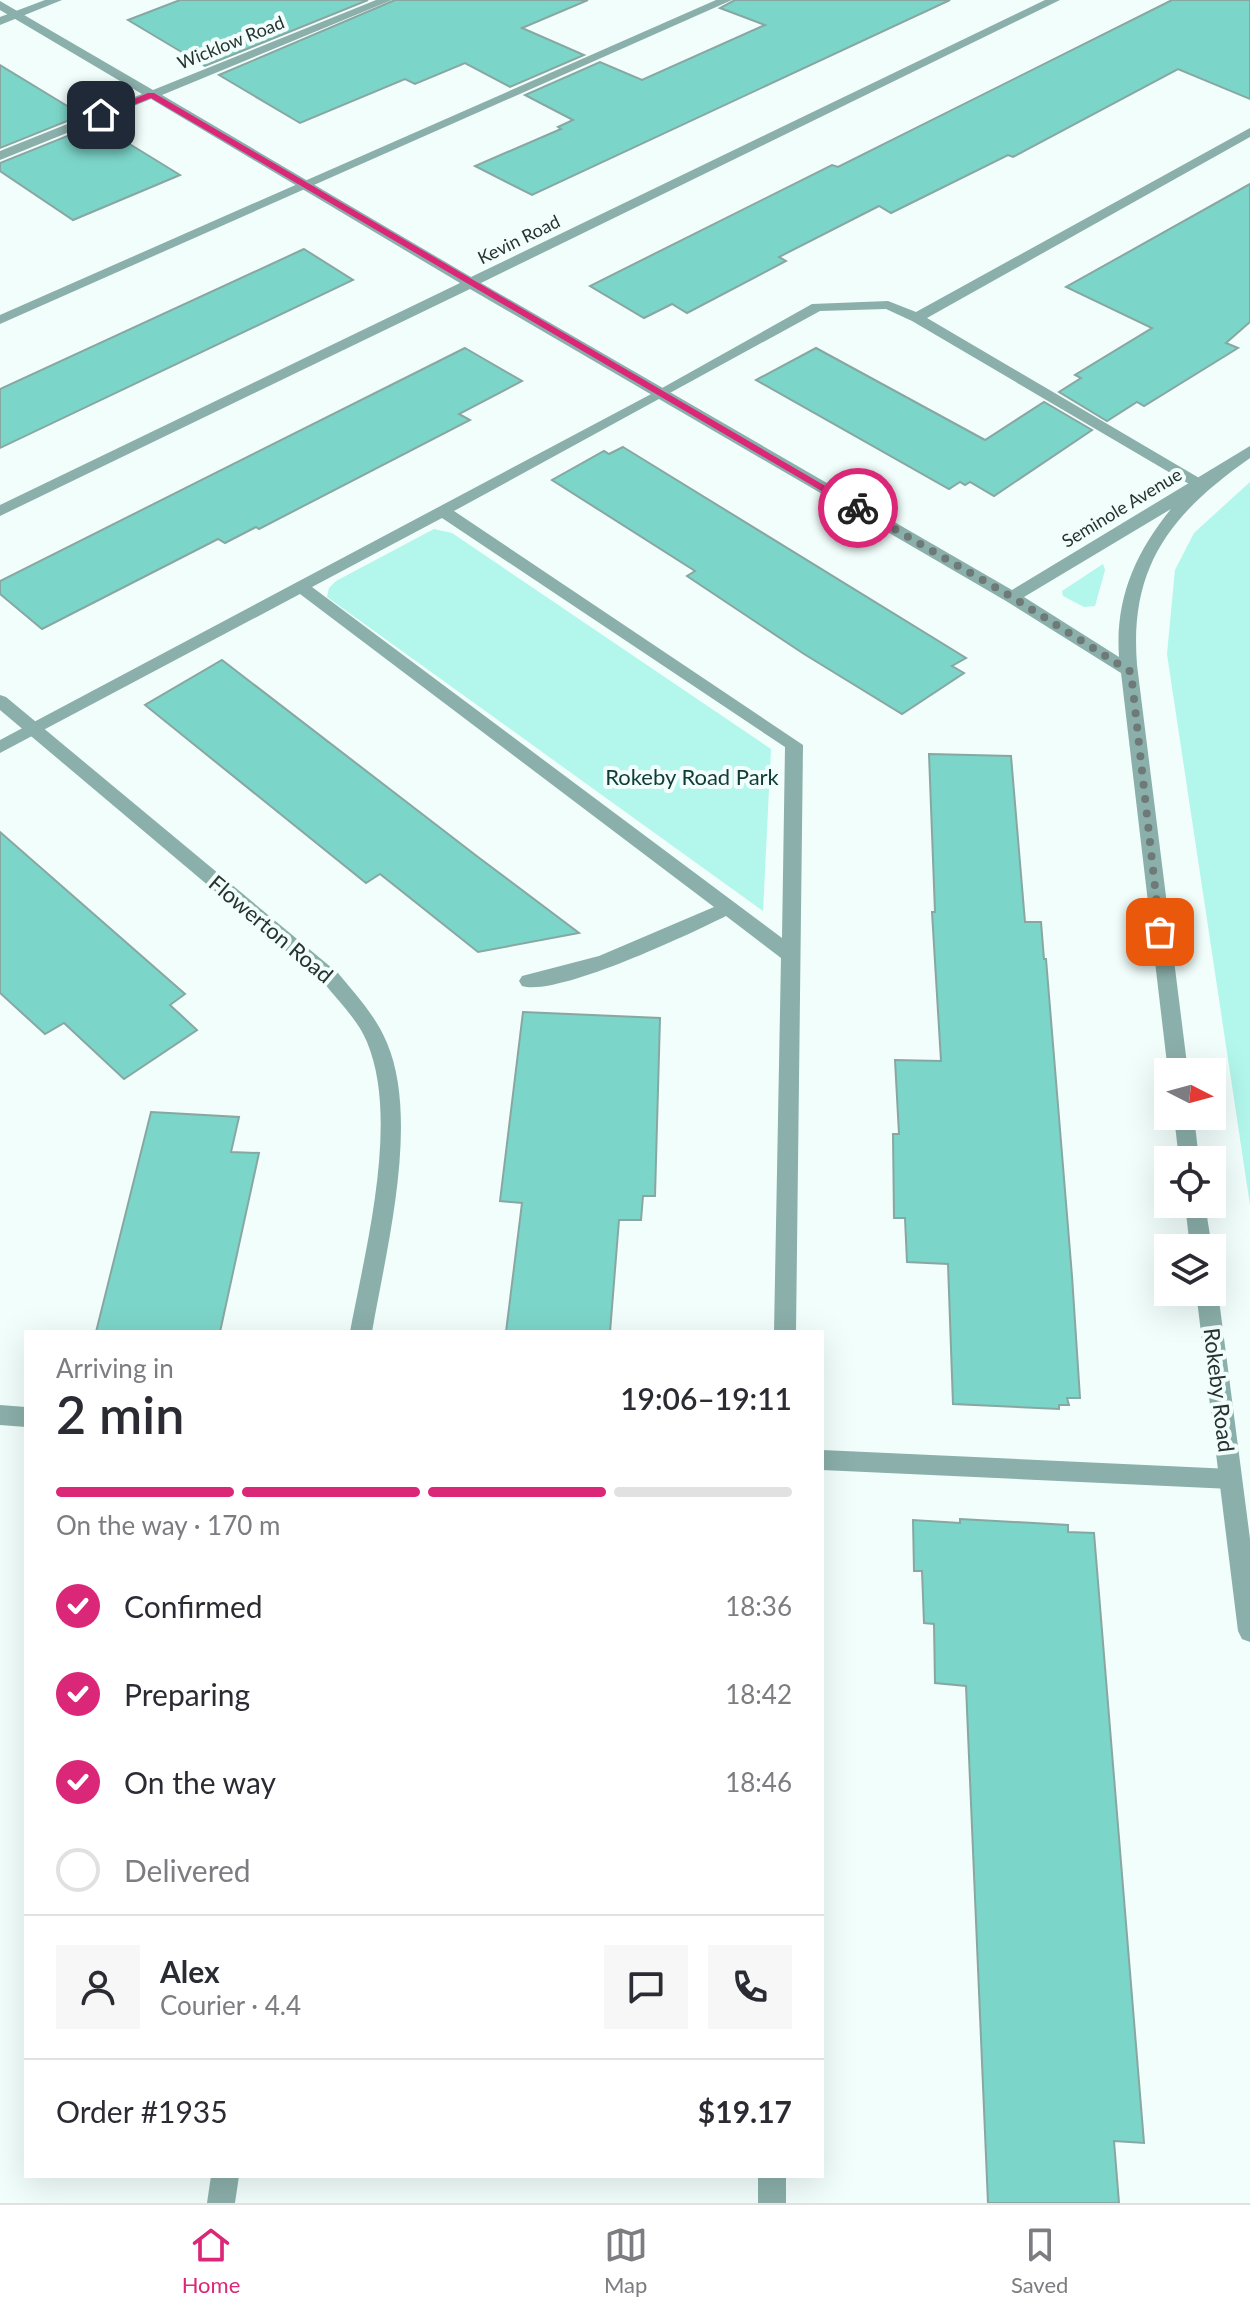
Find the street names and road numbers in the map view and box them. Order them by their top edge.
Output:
street label: Wicklow Road [174,11,287,73]
street label: Kevin Road [474,210,563,268]
street label: Seminole Avenue [1058,463,1185,552]
street label: Flowerton Road [204,869,339,988]
street label: Rokeby Road [1198,1326,1241,1454]

